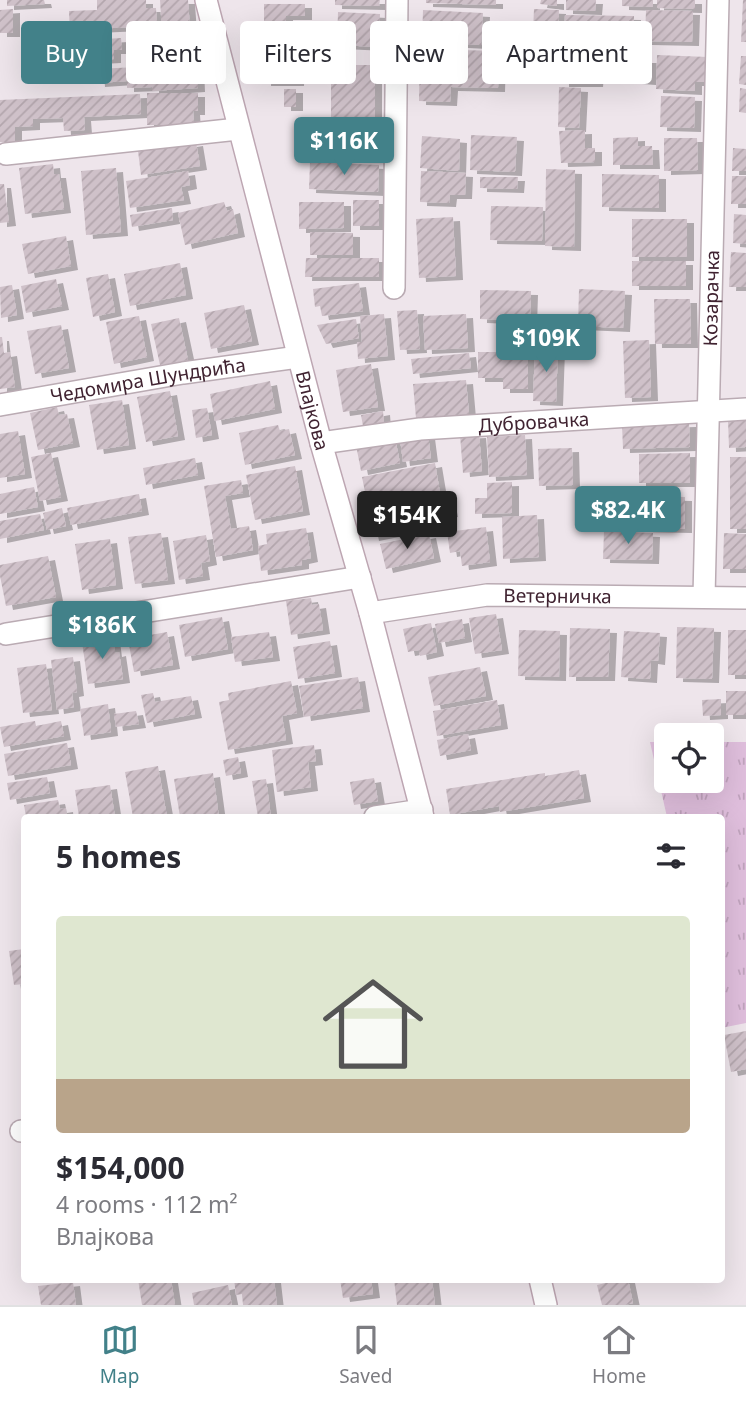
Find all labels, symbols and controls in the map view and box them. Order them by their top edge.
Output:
chip: Buy [21,21,112,84]
chip: Rent [126,21,226,84]
chip: Filters [240,21,356,84]
chip: New [370,21,468,84]
chip: Apartment [482,21,652,84]
pin: $116K [295,118,393,177]
text: $116K [310,124,378,156]
street label: Козарачка [697,250,725,347]
pin: $109K [497,314,595,374]
text: $109K [512,321,580,353]
street label: Чедомира Шундрића [48,351,247,409]
street label: Влајкова [290,368,335,453]
street label: Дубровачка [478,406,590,438]
pin: $82.4K [571,486,685,546]
pin: $154K [358,491,456,551]
text: $82.4K [591,493,665,525]
text: $154K [373,498,441,530]
street label: Ветерничка [503,582,612,609]
pin: $186K [53,602,151,661]
text: $186K [68,608,136,640]
map controls [654,723,724,793]
button: locate [654,723,724,793]
text: 5 homes [56,836,181,877]
icon: filters [652,837,690,875]
icon: home [310,961,436,1087]
text: $154,000 [56,1147,185,1188]
text: 4 rooms · 112 m² [56,1188,238,1220]
text: Влајкова [56,1220,154,1252]
tab: Map [100,1321,139,1389]
tab: Saved [339,1321,392,1389]
tab: Home [592,1321,646,1389]

